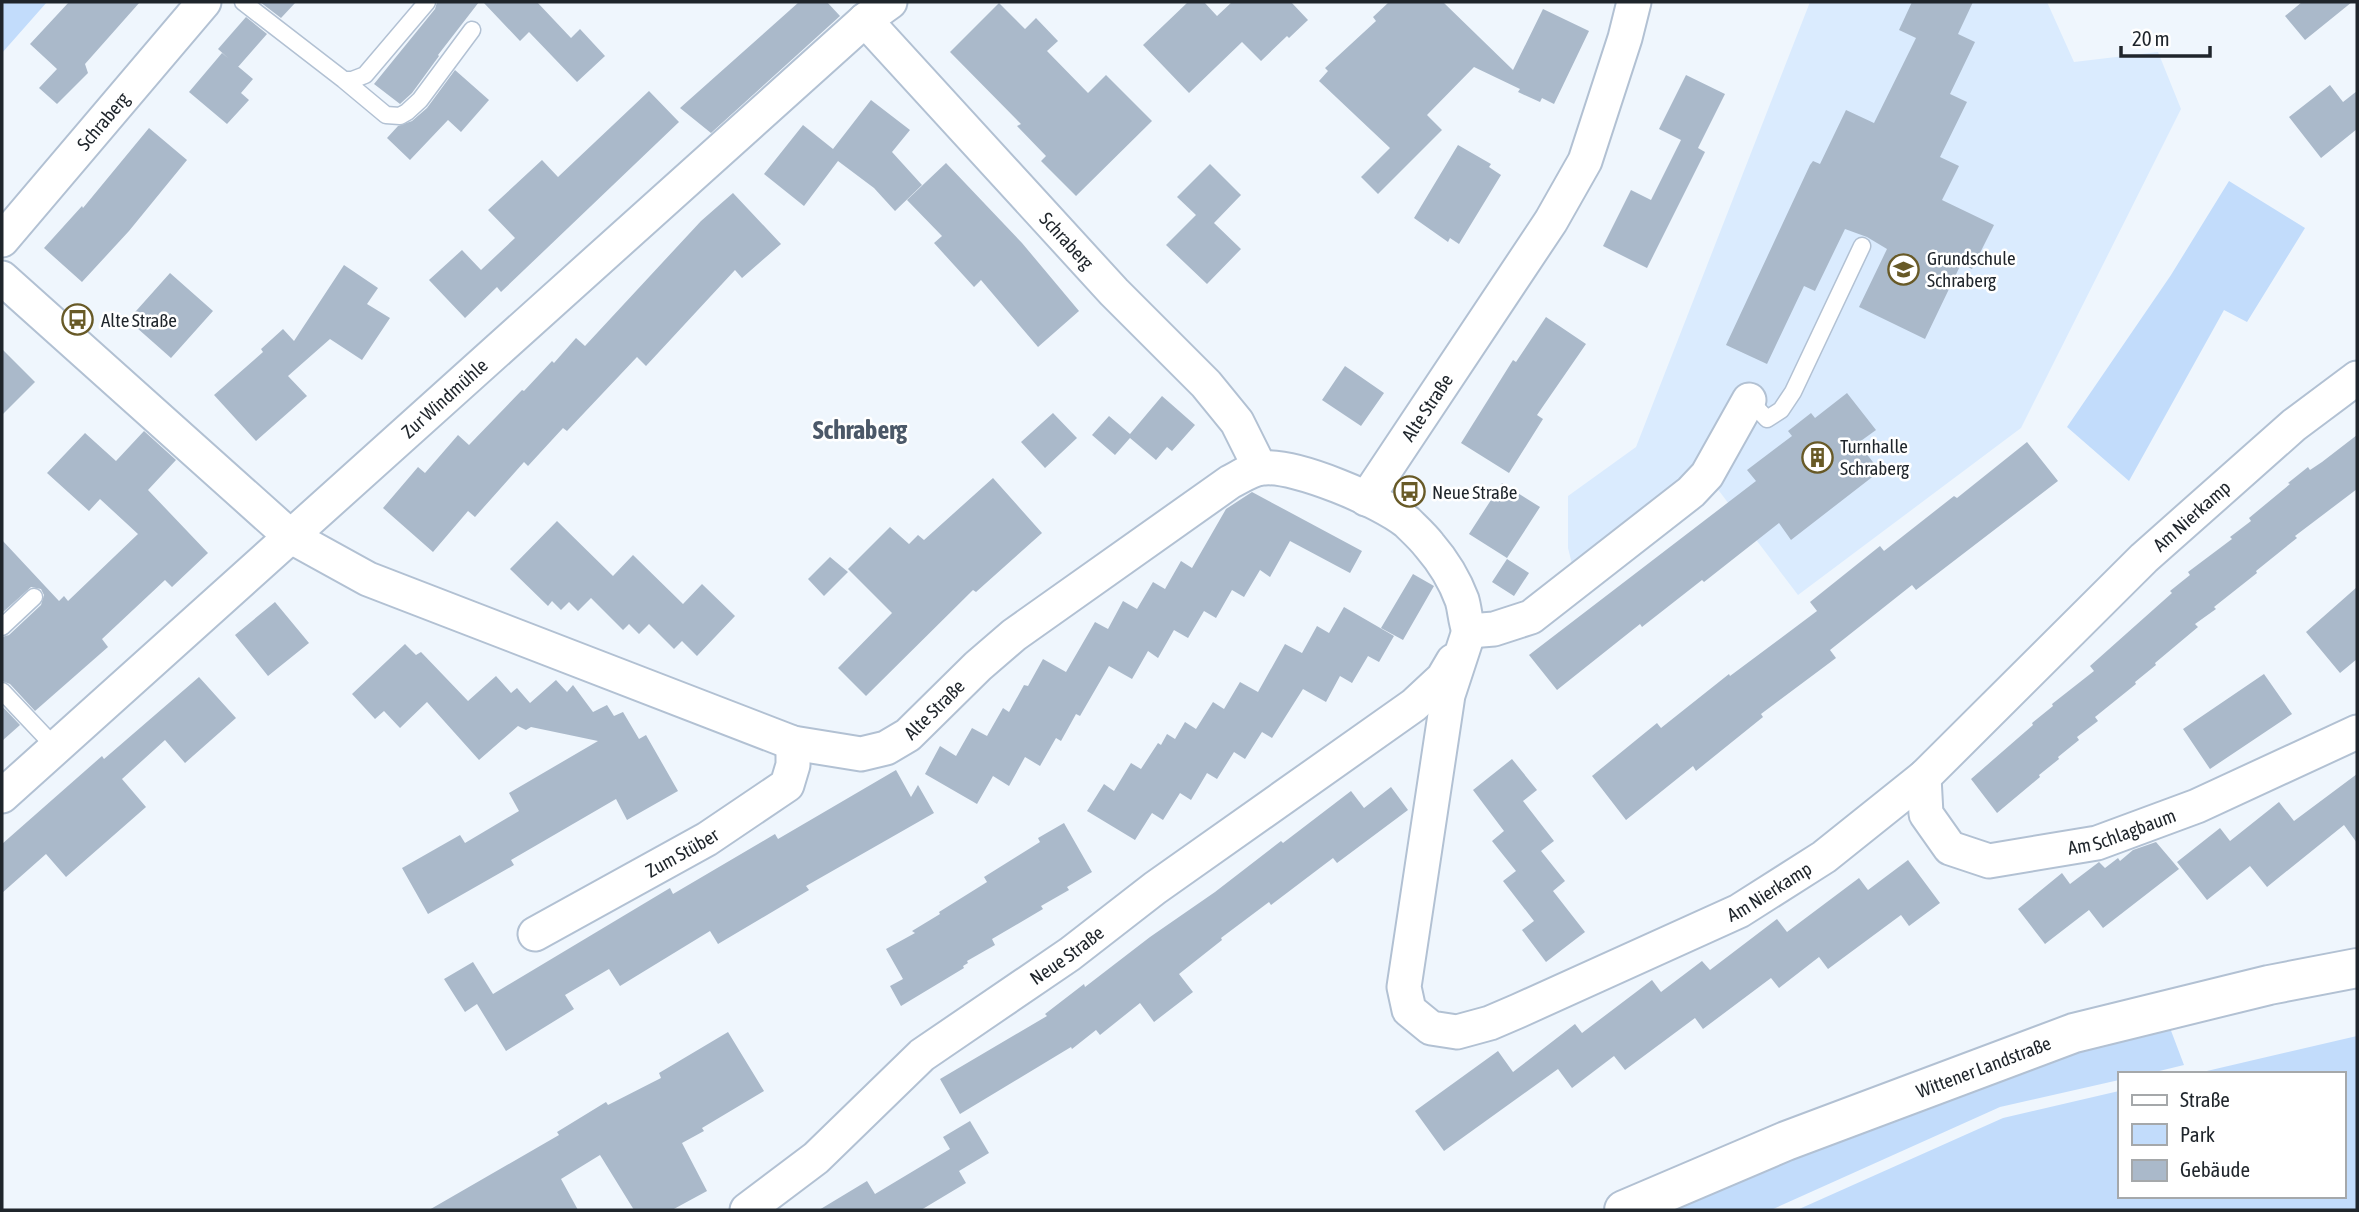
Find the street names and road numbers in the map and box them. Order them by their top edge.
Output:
street label: Schraberg [72,87,134,155]
street label: Schraberg [1035,208,1099,274]
street label: Zur Windmühle [397,354,492,442]
street label: Alte Straße [1397,370,1457,445]
street label: Am Nierkamp [2149,476,2235,556]
street label: Alte Straße [899,675,969,744]
street label: Am Schlagbaum [2066,804,2179,859]
street label: Zum Stüber [642,823,723,882]
street label: Am Nierkamp [1724,857,1815,926]
street label: Neue Straße [1026,921,1108,989]
street label: Wittener Landstraße [1913,1032,2054,1102]

